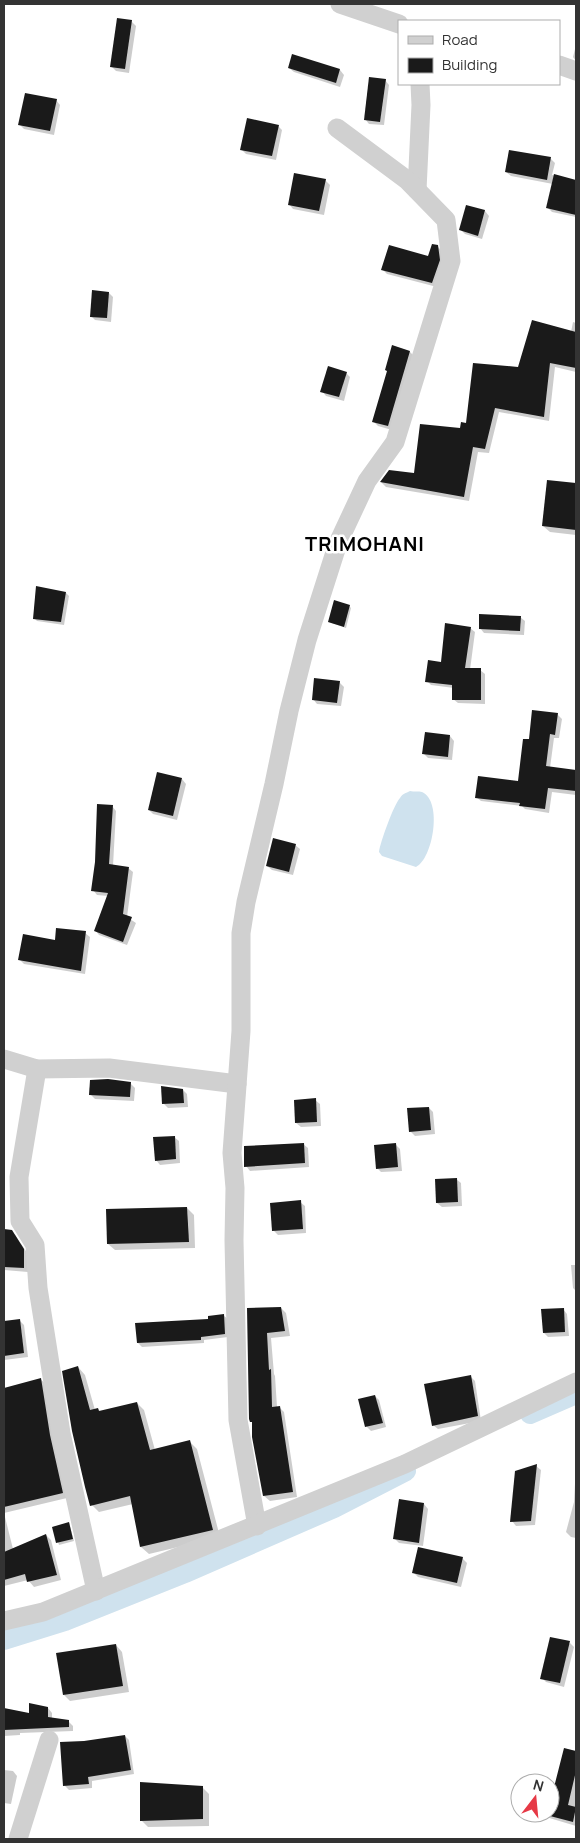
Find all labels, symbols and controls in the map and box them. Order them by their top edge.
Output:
legend [398,20,560,85]
text: Road [442,29,478,50]
text: Building [442,54,497,75]
district label: TRIMOHANI [305,530,425,557]
north arrow [510,1773,560,1823]
text: N [531,1775,546,1796]

